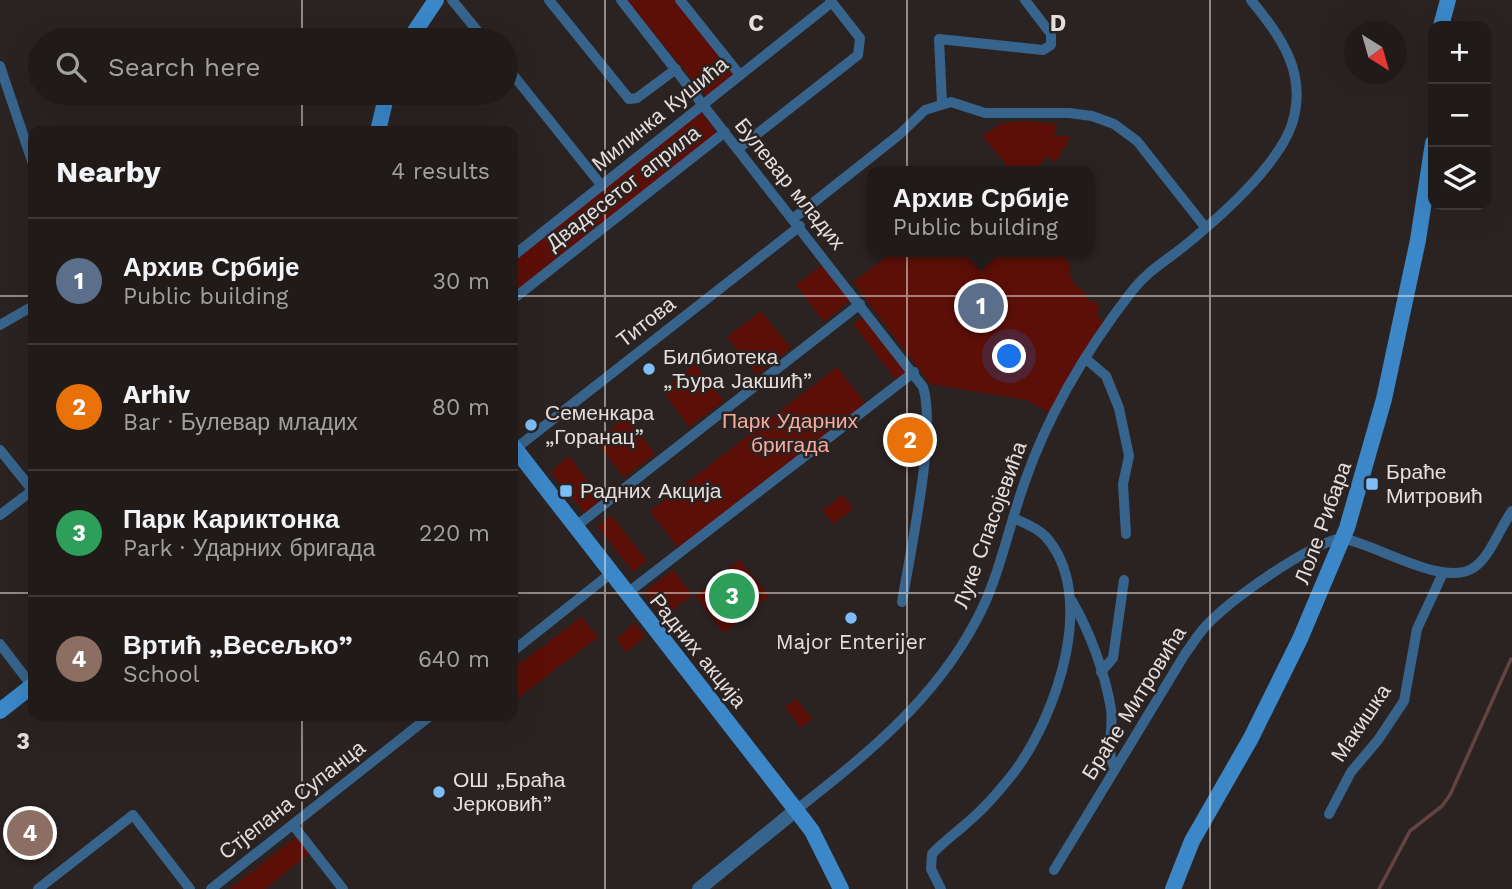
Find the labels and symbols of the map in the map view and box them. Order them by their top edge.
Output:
text: C [748,10,764,37]
text: D [1050,10,1066,37]
north arrow [1344,21,1407,84]
street label: Милинка Кушића [587,51,733,176]
street label: Булевар младих [730,113,851,255]
street label: Двадесетог априла [541,120,705,255]
pin: 1 [958,280,1004,332]
street label: Титова [611,291,680,352]
your location [992,339,1026,373]
place label: Билбиотека „Ђура Јакшић” [663,344,812,393]
marker: Билбиотека „Ђура Јакшић” [641,361,657,377]
place label: Семенкара „Горанац” [545,400,655,449]
park label: Парк Ударних бригада [722,408,858,457]
pin: 2 [887,414,933,466]
marker: Семенкара „Горанац” [523,417,539,433]
street label: Луке Спасојевића [948,438,1031,612]
street label: Лоле Рибара [1289,458,1356,587]
place label: Браће Митровић [1386,459,1483,508]
marker: Браће Митровић [1364,476,1380,492]
place label: Радних Акција [580,478,722,503]
marker: Радних Акција [558,483,574,499]
pin: 3 [709,570,755,622]
street label: Радних акција [645,589,752,713]
marker: Major Enterijer [843,610,859,626]
street label: Браће Митровића [1076,621,1191,784]
place label: Major Enterijer [776,629,927,654]
street label: Макишка [1325,679,1396,766]
text: 3 [16,728,30,755]
street label: Стјепана Супанца [214,735,370,864]
place label: ОШ „Браћа Јерковић” [453,767,566,816]
marker: ОШ „Браћа Јерковић” [431,784,447,800]
pin: 4 [7,807,53,859]

